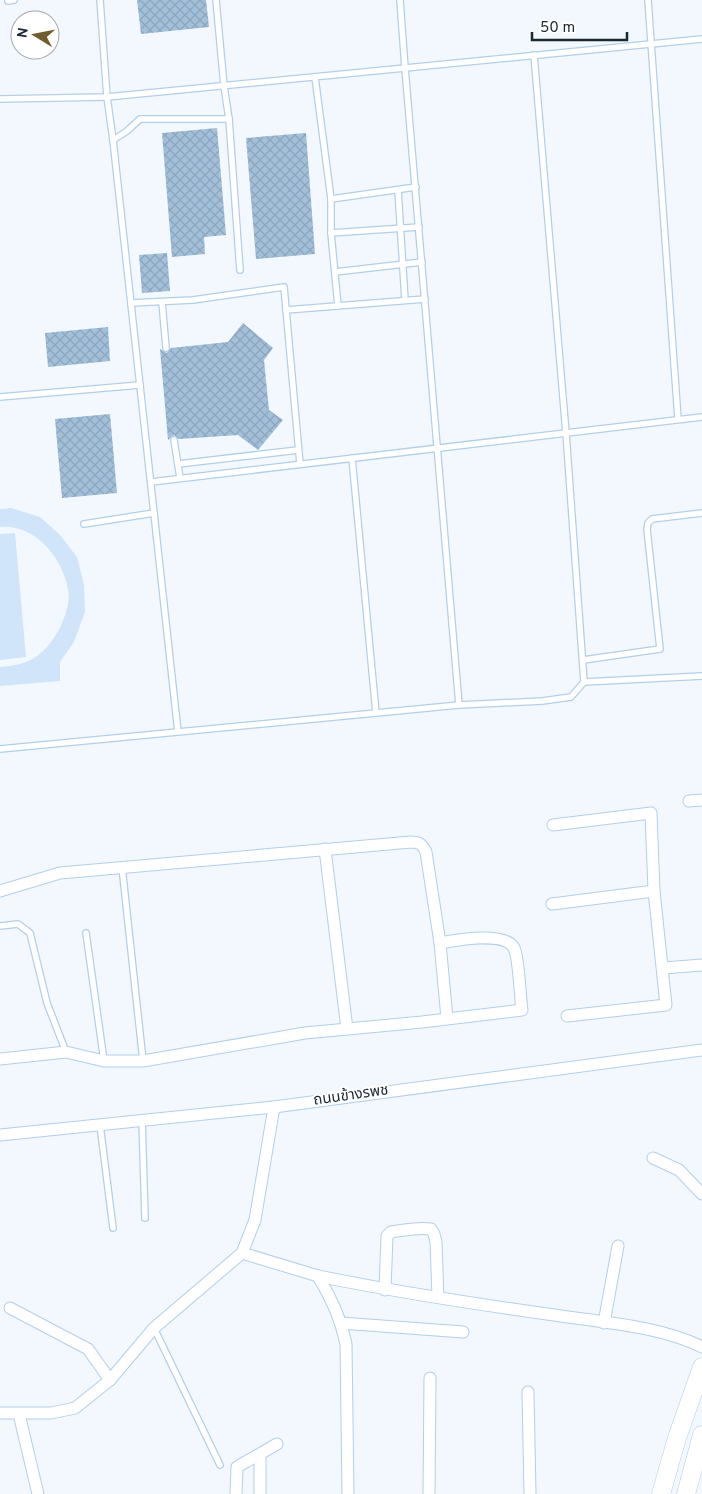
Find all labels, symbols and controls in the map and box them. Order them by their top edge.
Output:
north arrow [10,10,60,60]
scale bar [532,10,627,42]
text: 50 m [540,19,575,38]
text: N [14,27,33,39]
street label: ถนนข้างรพช [312,1081,390,1111]

